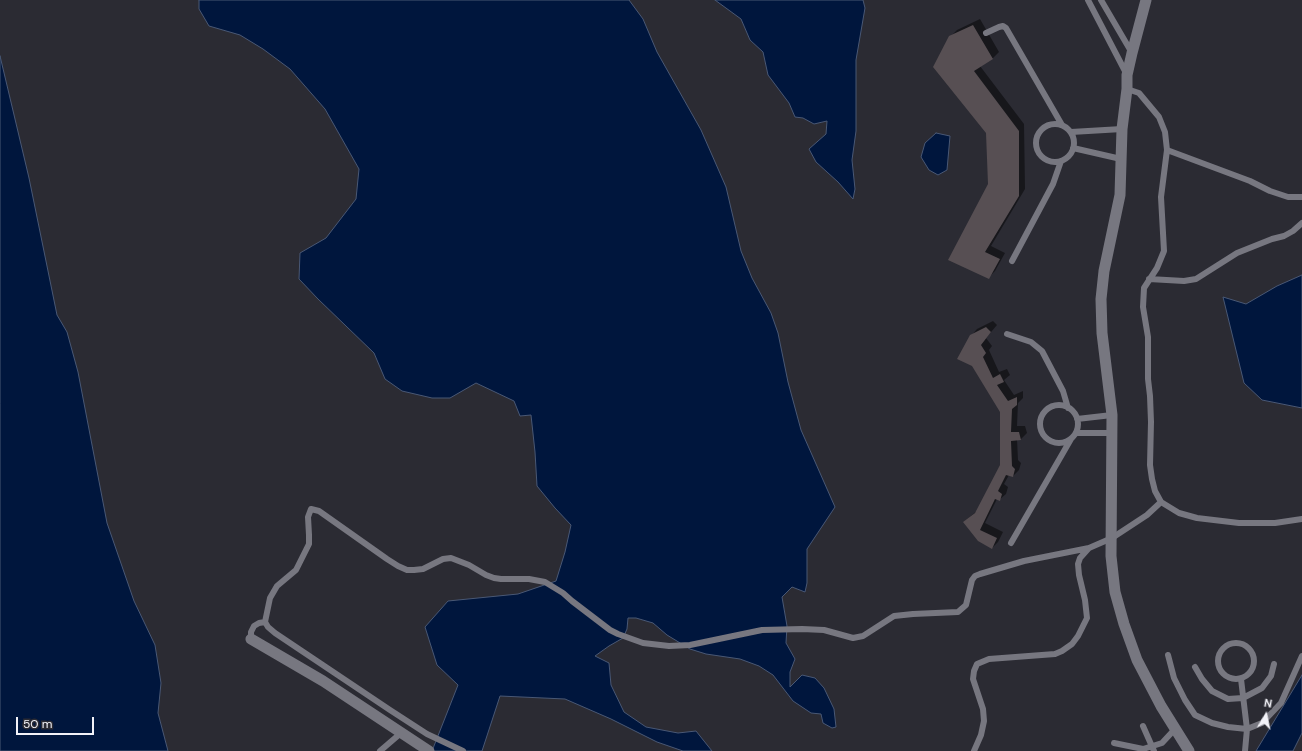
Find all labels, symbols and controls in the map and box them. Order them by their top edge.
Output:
north arrow [1246,695,1286,735]
text: N [1263,696,1273,711]
scale bar [18,709,96,735]
text: 50 m [23,716,52,732]

